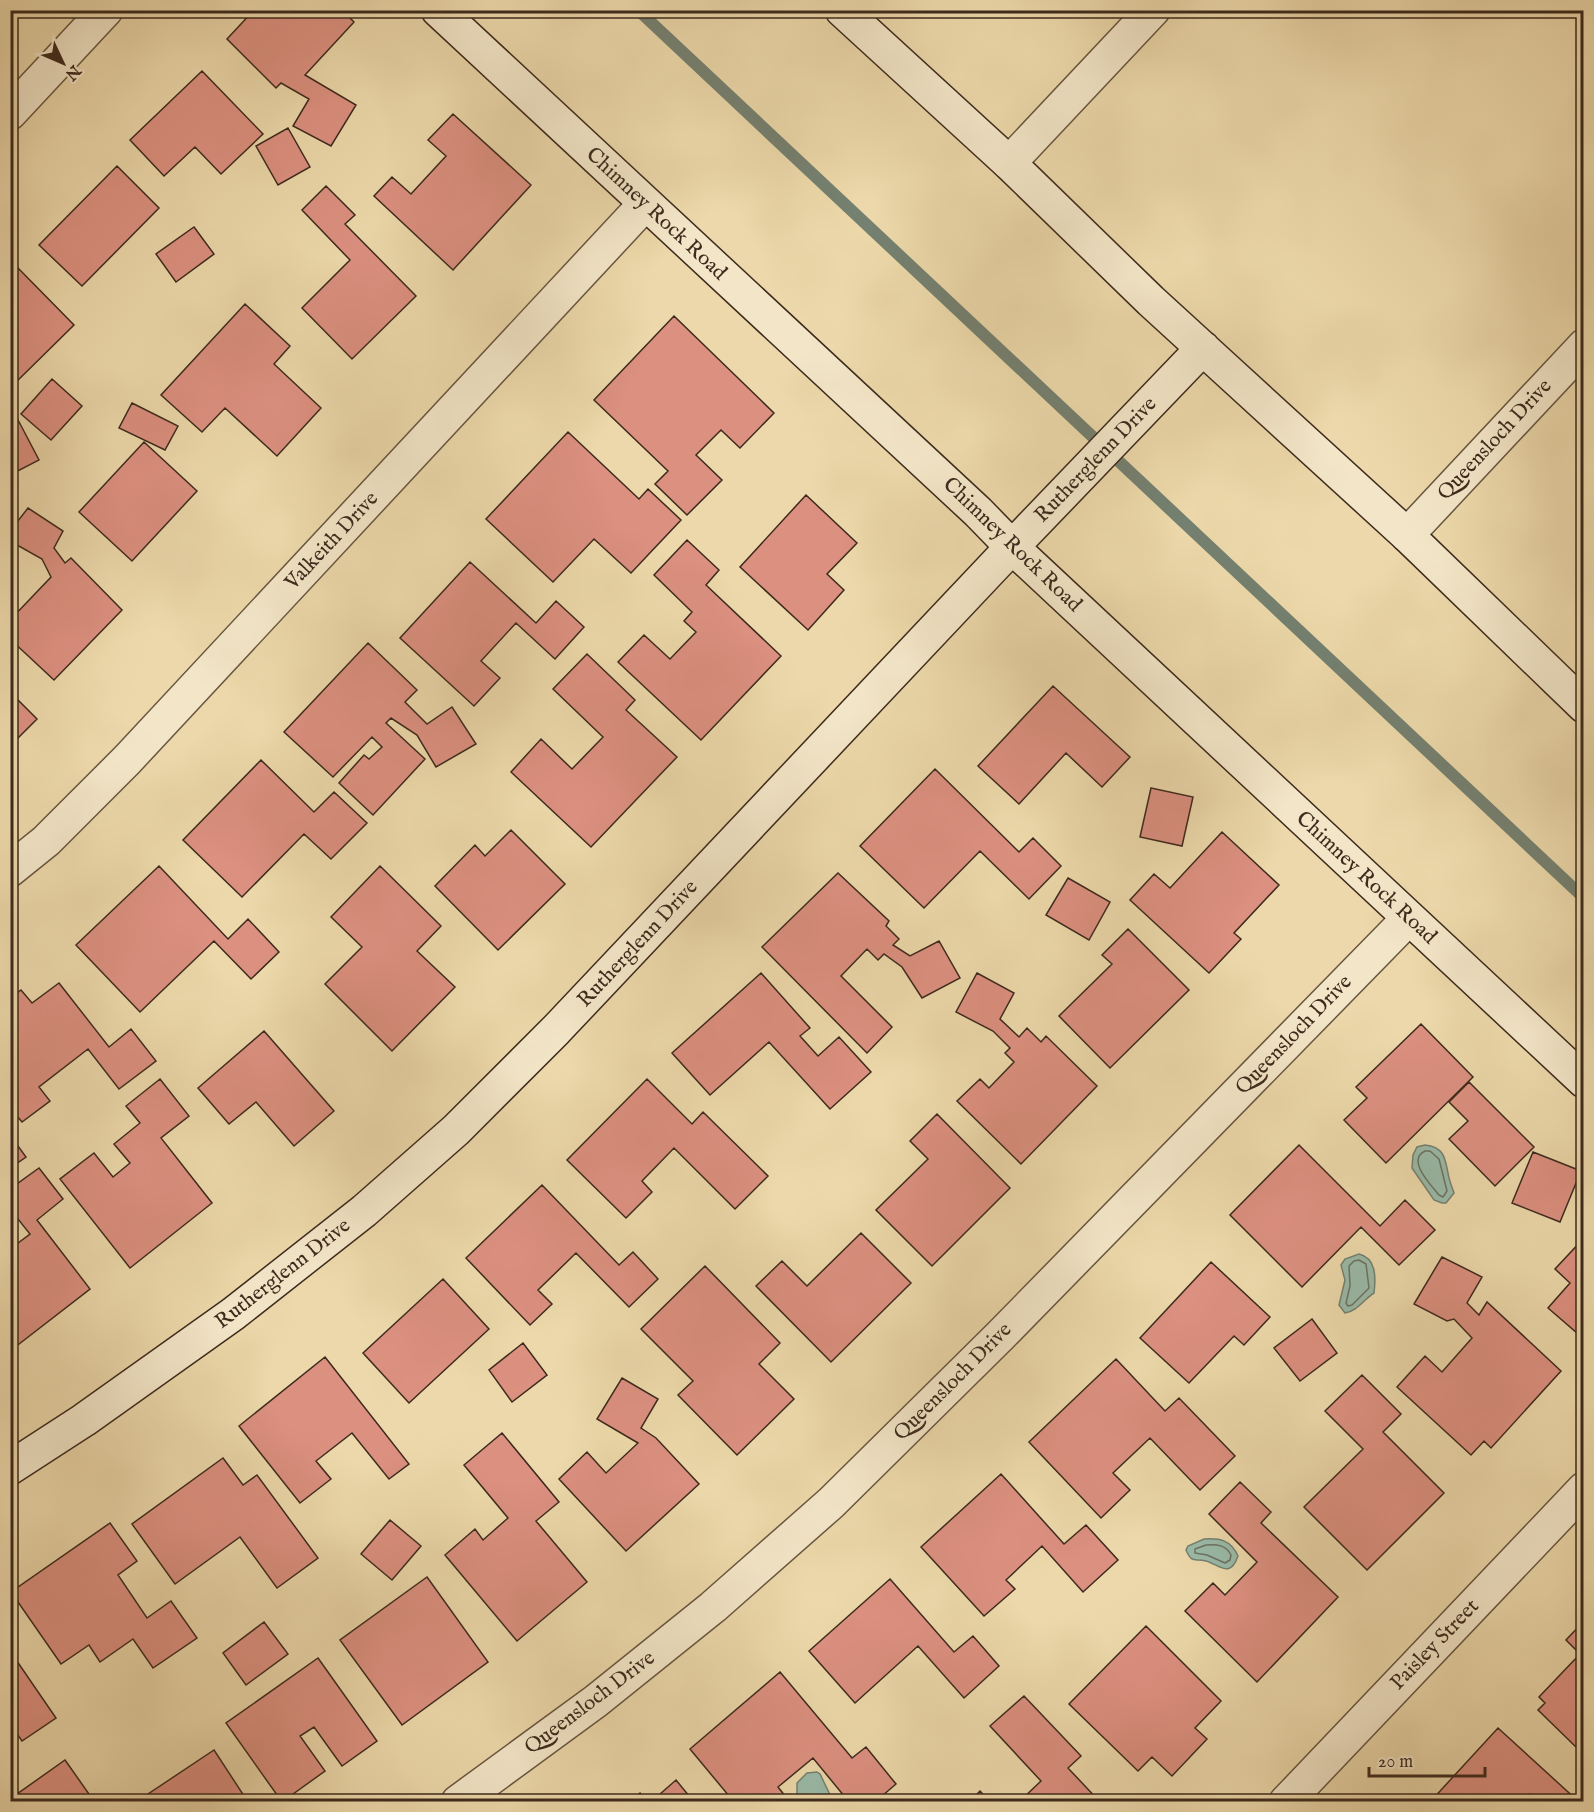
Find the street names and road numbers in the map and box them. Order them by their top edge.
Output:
street label: Chimney Rock Road [580,142,733,287]
street label: Queensloch Drive [1432,373,1559,506]
street label: Rutherglenn Drive [1029,391,1163,529]
street label: Chimney Rock Road [937,472,1088,619]
street label: Valkeith Drive [279,486,385,597]
street label: Chimney Rock Road [1290,806,1443,951]
street label: Rutherglenn Drive [572,874,704,1014]
street label: Queensloch Drive [1230,969,1358,1101]
street label: Rutherglenn Drive [210,1212,357,1335]
street label: Queensloch Drive [888,1317,1018,1447]
street label: Paisley Street [1385,1594,1485,1696]
street label: Queensloch Drive [519,1645,661,1761]

